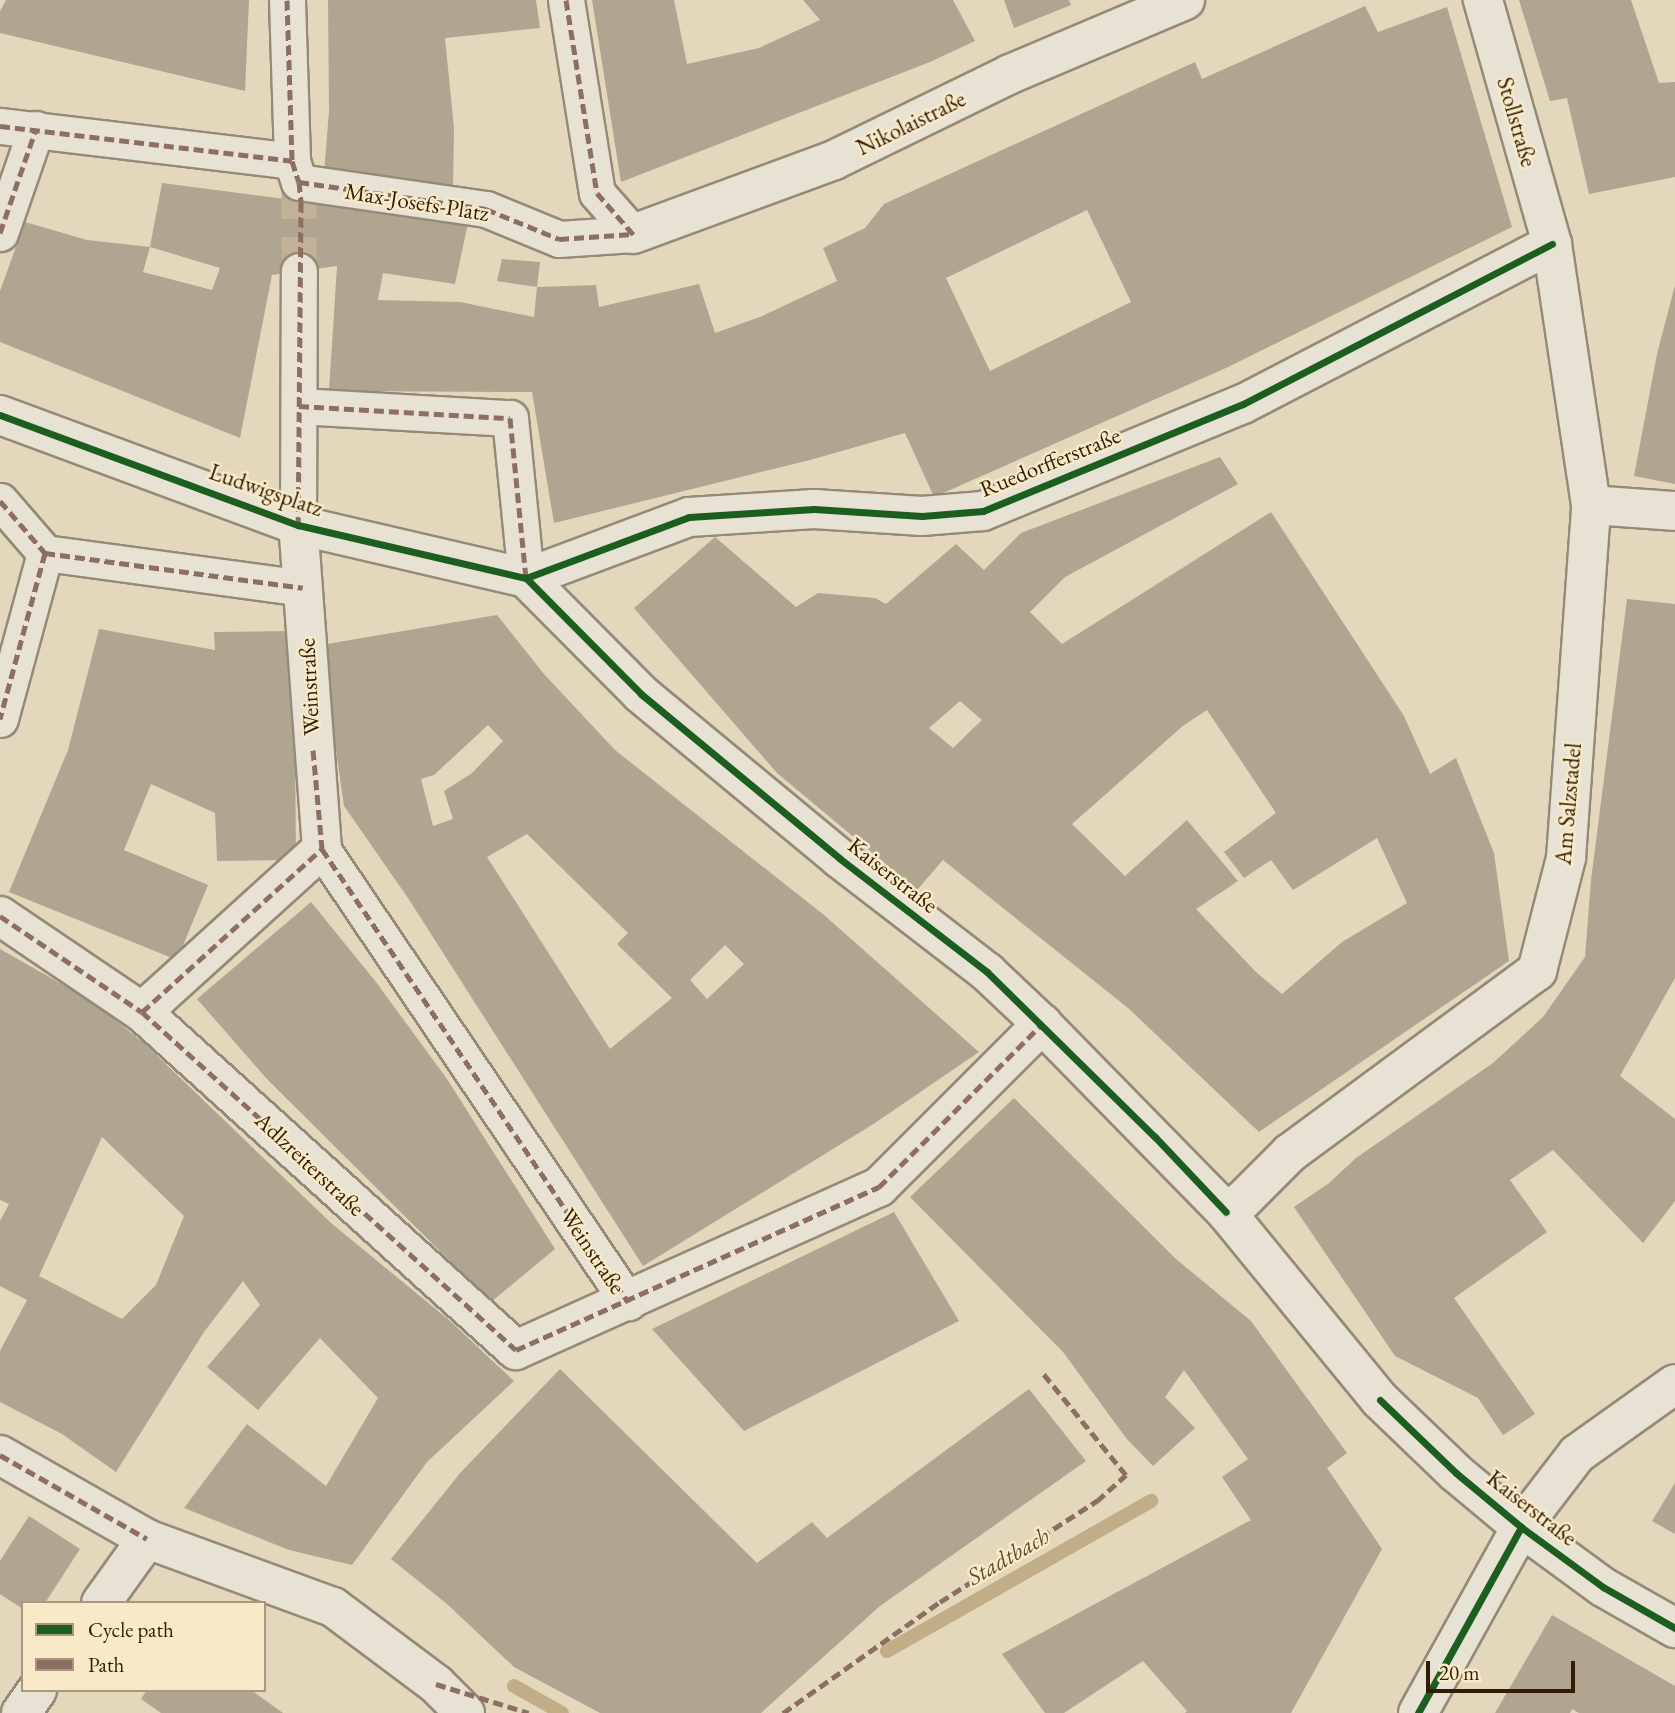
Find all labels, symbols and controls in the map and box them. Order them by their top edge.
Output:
street label: Stollstraße [1491,74,1543,170]
street label: Nikolaistraße [852,85,970,161]
street label: Max-Josefs-Platz [343,177,491,227]
street label: Ruedorfferstraße [976,421,1124,503]
street label: Ludwigsplatz [206,458,326,522]
street label: Weinstraße [293,638,325,736]
street label: Am Salzstadel [1549,742,1587,866]
street label: Kaiserstraße [842,831,944,919]
street label: Adlzreiterstraße [249,1106,371,1222]
street label: Weinstraße [554,1203,632,1299]
street label: Kaiserstraße [1481,1464,1583,1552]
water label: Stadtbach [962,1521,1054,1591]
legend [21,1601,266,1692]
text: Cycle path [88,1616,174,1643]
scale bar [1430,1646,1579,1690]
text: Path [88,1651,124,1678]
text: 20 m [1439,1659,1480,1686]

